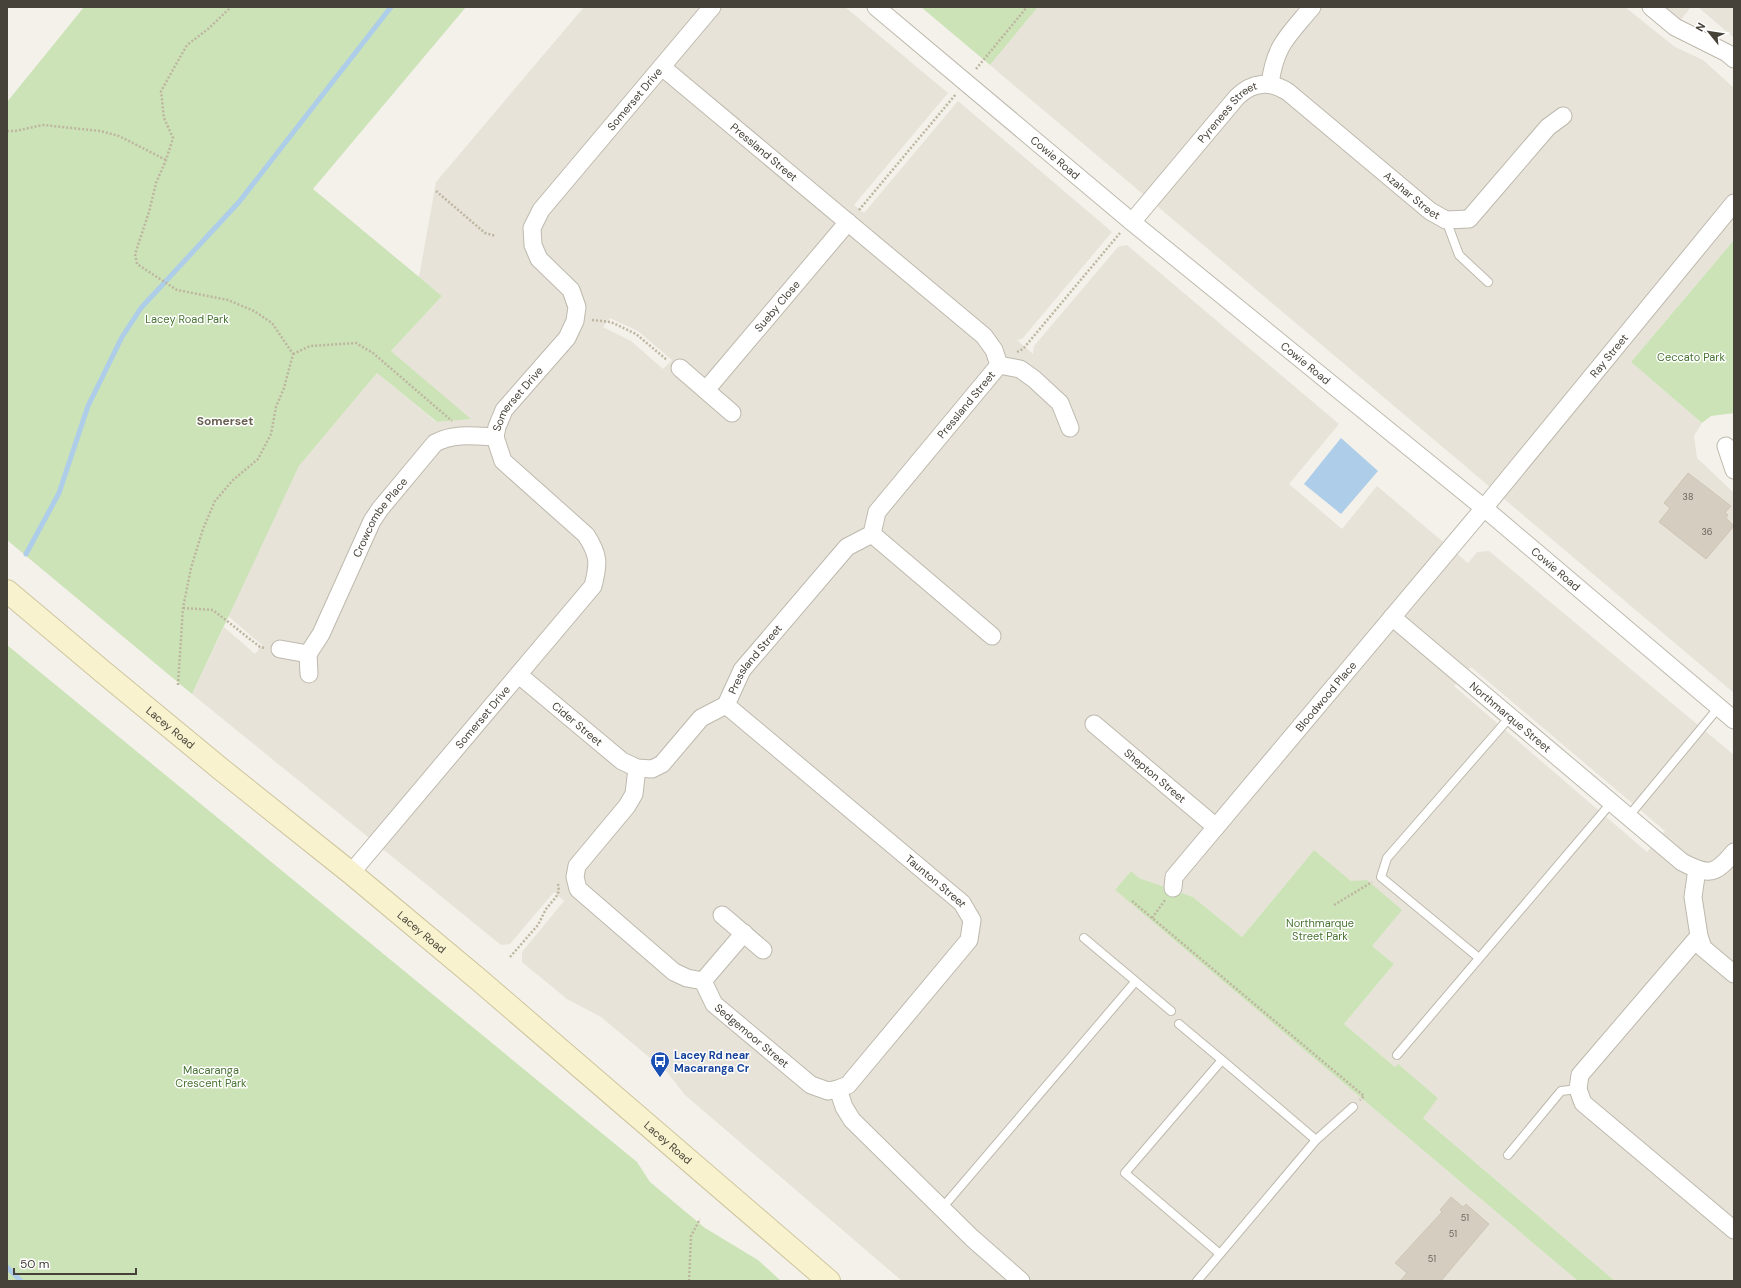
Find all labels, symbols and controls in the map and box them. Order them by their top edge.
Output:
north arrow [1689,12,1729,52]
text: N [1692,20,1708,34]
street label: Somerset Drive [604,65,665,133]
street label: Pyrenees Street [1194,78,1259,146]
street label: Pressland Street [728,120,800,184]
street label: Cowie Road [1028,133,1083,182]
street label: Azahar Street [1381,168,1443,222]
street label: Sueby Close [751,277,803,335]
park label: Lacey Road Park [145,312,229,326]
street label: Ray Street [1587,331,1631,380]
street label: Cowie Road [1278,339,1333,387]
park label: Ceccato Park [1657,350,1725,364]
street label: Somerset Drive [489,363,546,432]
street label: Pressland Street [934,368,998,441]
district label: Somerset [197,413,253,429]
street label: Crowcombe Place [350,475,410,559]
house number: 38 [1683,491,1693,503]
house number: 36 [1702,526,1713,538]
street label: Cowie Road [1528,544,1583,594]
street label: Pressland Street [725,622,785,696]
street label: Bloodwood Place [1292,658,1359,734]
street label: Northmarque Street [1467,679,1554,755]
street label: Somerset Drive [452,683,513,751]
street label: Cider Street [549,698,606,749]
street label: Lacey Road [143,703,198,752]
street label: Shepton Street [1121,745,1189,806]
street label: Taunton Street [903,852,970,910]
street label: Lacey Road [395,908,449,956]
park label: Northmarque Street Park [1286,916,1354,943]
street label: Sedgemoor Street [712,1000,792,1071]
place label: Lacey Rd near Macaranga Cr [674,1048,750,1075]
bus stop icon: Lacey Rd near Macaranga Cr [649,1050,671,1078]
park label: Macaranga Crescent Park [175,1063,247,1090]
street label: Lacey Road [641,1118,695,1167]
house number: 51 [1461,1212,1469,1224]
house number: 51 [1449,1228,1457,1240]
scale bar [14,1250,136,1276]
house number: 51 [1428,1253,1436,1265]
text: 50 m [20,1256,49,1272]

